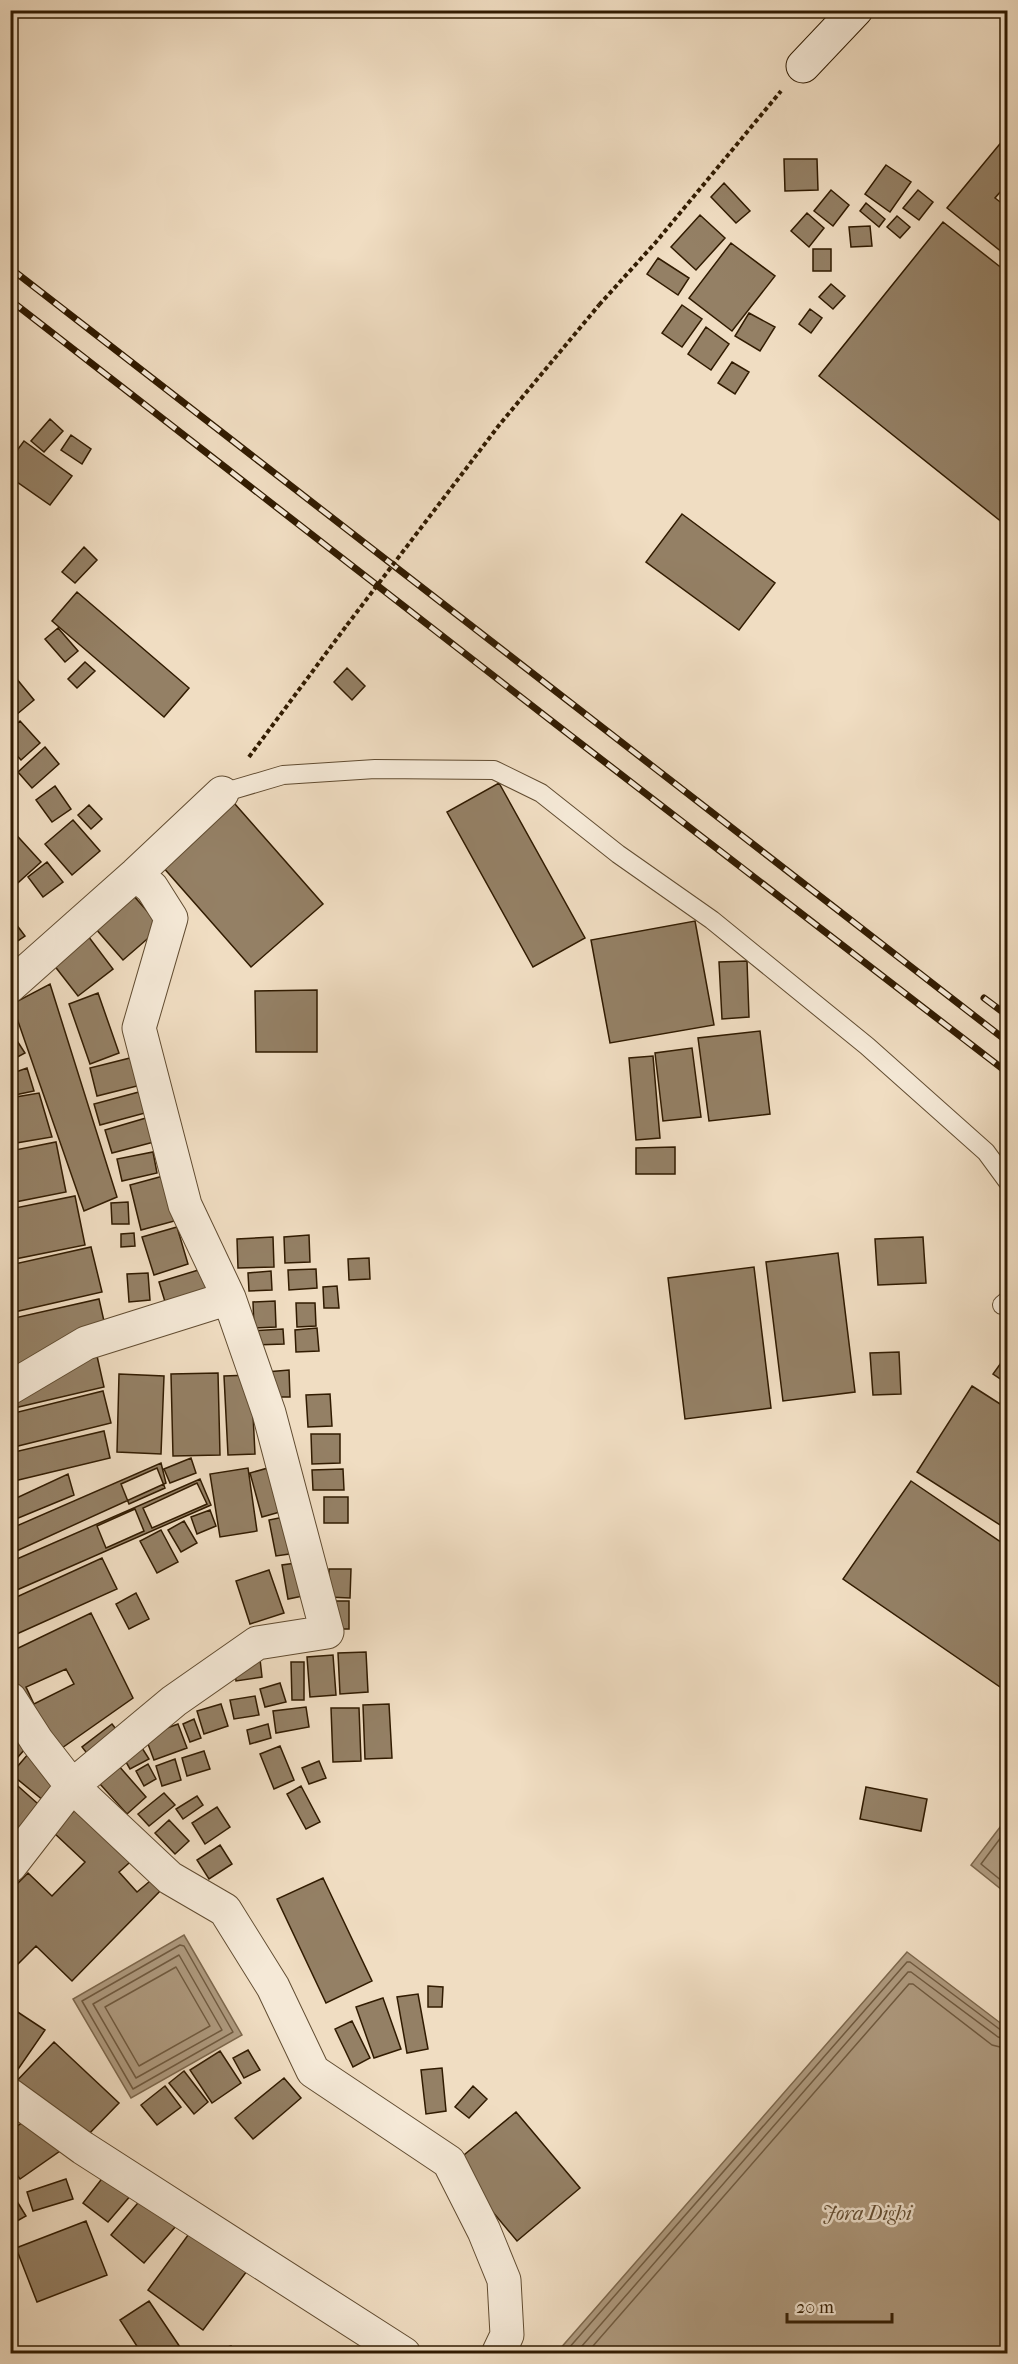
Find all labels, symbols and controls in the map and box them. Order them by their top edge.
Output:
water label: Jora Dighi [822,2202,913,2225]
scale bar [787,2286,892,2324]
text: 20 m [796,2297,834,2318]

